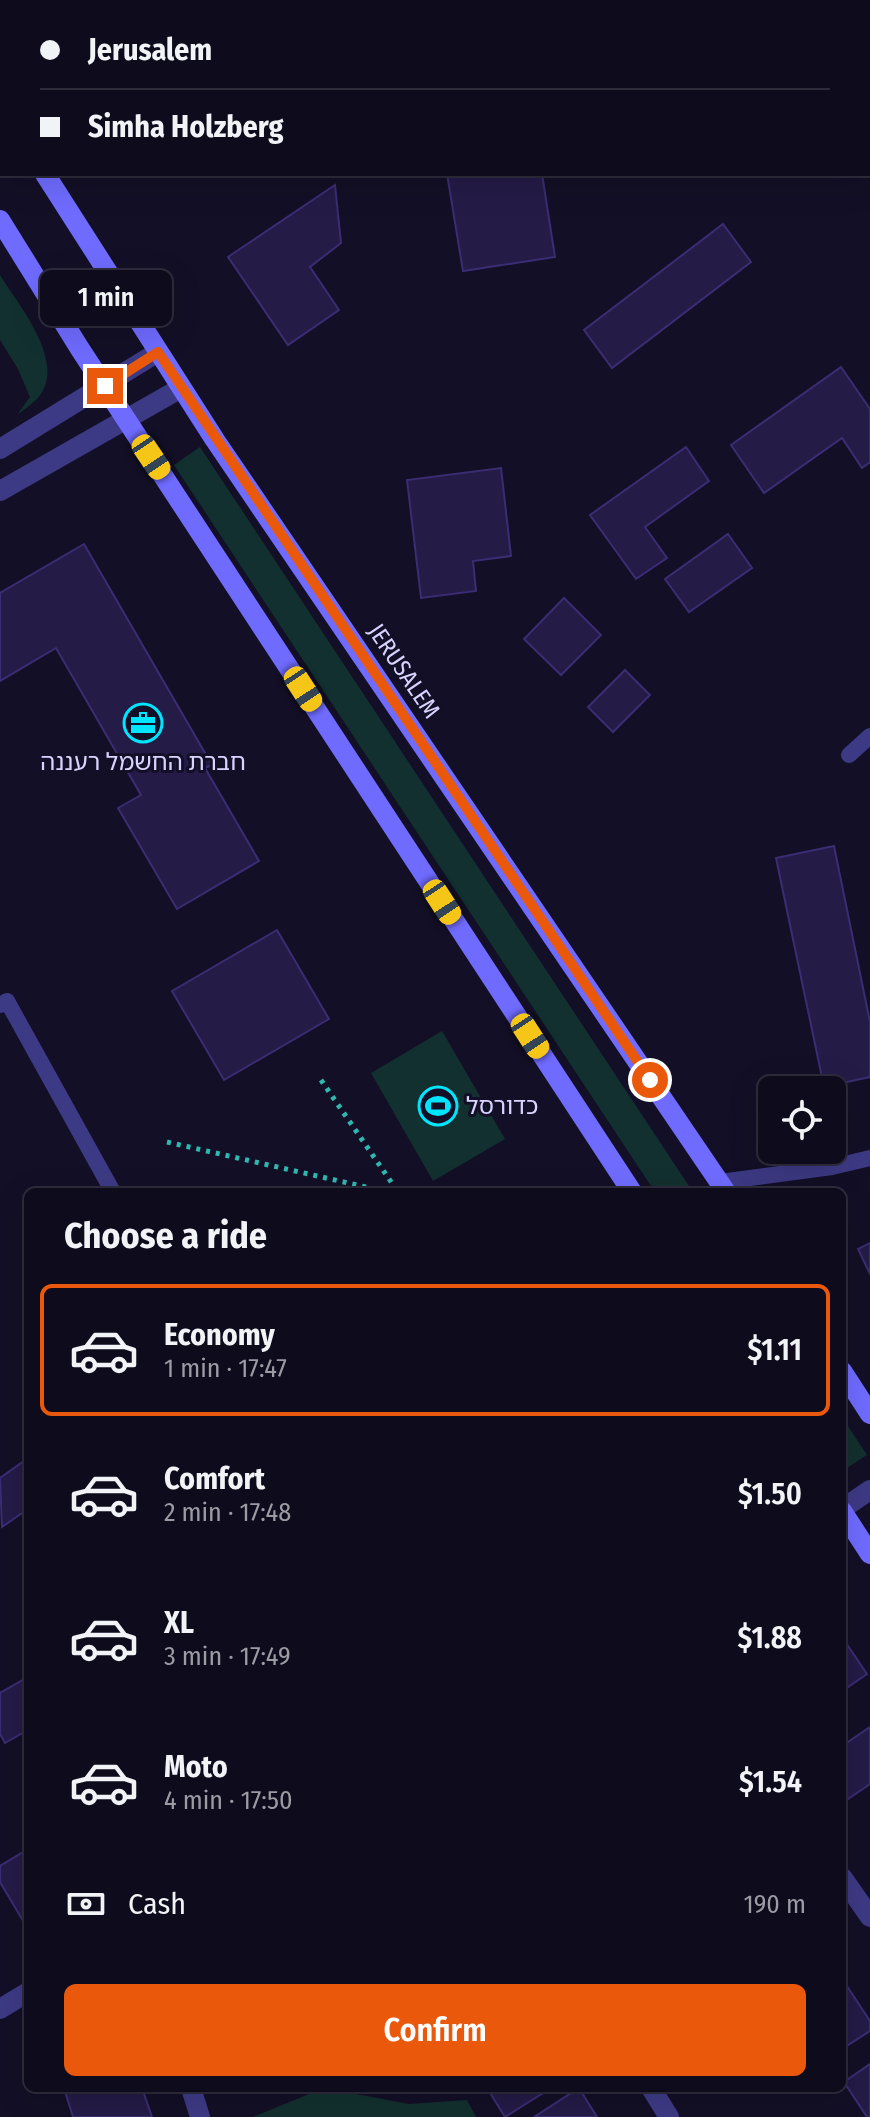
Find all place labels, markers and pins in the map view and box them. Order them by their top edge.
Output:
office icon: חברת החשמל רעננה [122,702,164,744]
place label: חברת החשמל רעננה [40,748,246,776]
sports icon: כדורסל [417,1085,459,1127]
place label: כדורסל [466,1092,538,1120]

